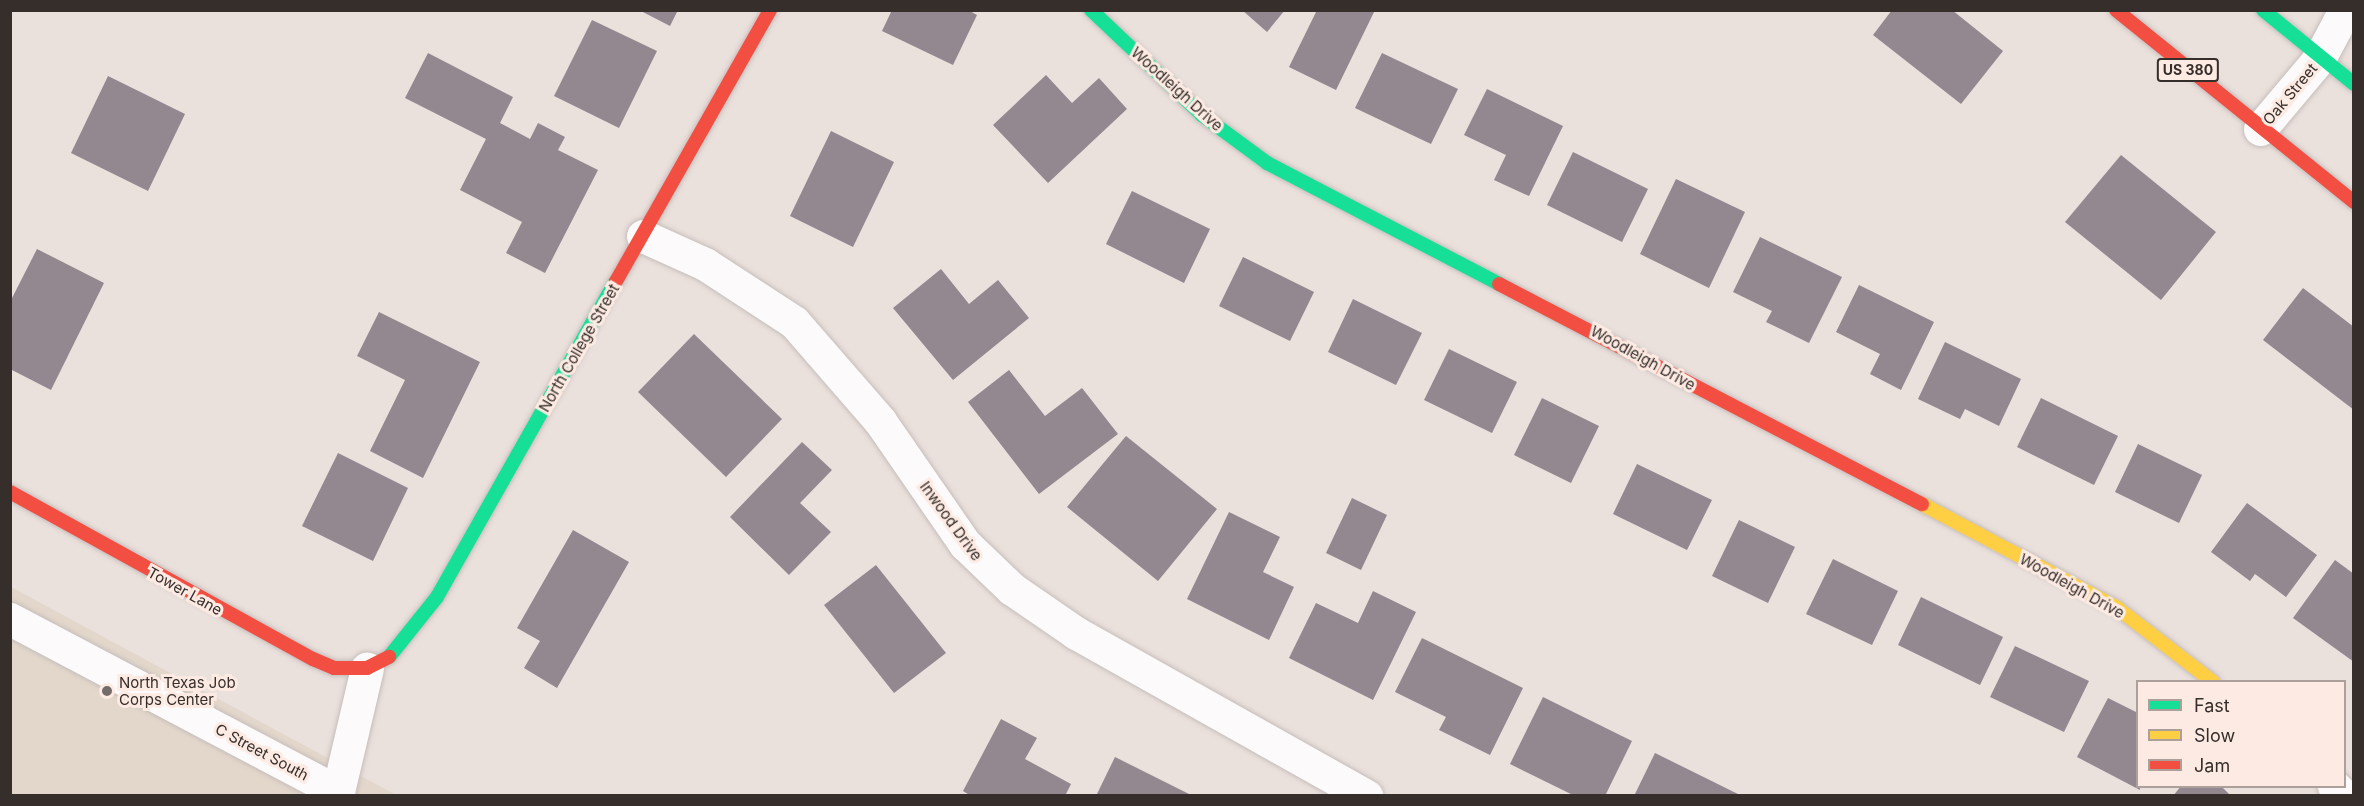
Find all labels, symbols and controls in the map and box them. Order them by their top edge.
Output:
street label: Woodleigh Drive [1128,43,1226,135]
road number: US 380 [2156,59,2220,81]
street label: Oak Street [2259,60,2321,128]
street label: North College Street [535,281,623,415]
street label: Woodleigh Drive [1588,322,1698,394]
street label: Inwood Drive [916,478,986,564]
street label: Woodleigh Drive [2017,550,2127,622]
street label: Tower Lane [145,563,225,619]
place label: North Texas Job Corps Center [119,673,236,708]
legend [2136,680,2346,788]
marker: North Texas Job Corps Center [100,684,114,698]
text: Fast [2194,695,2230,716]
street label: C Street South [212,720,312,784]
text: Slow [2194,725,2235,746]
text: Jam [2194,755,2230,776]

